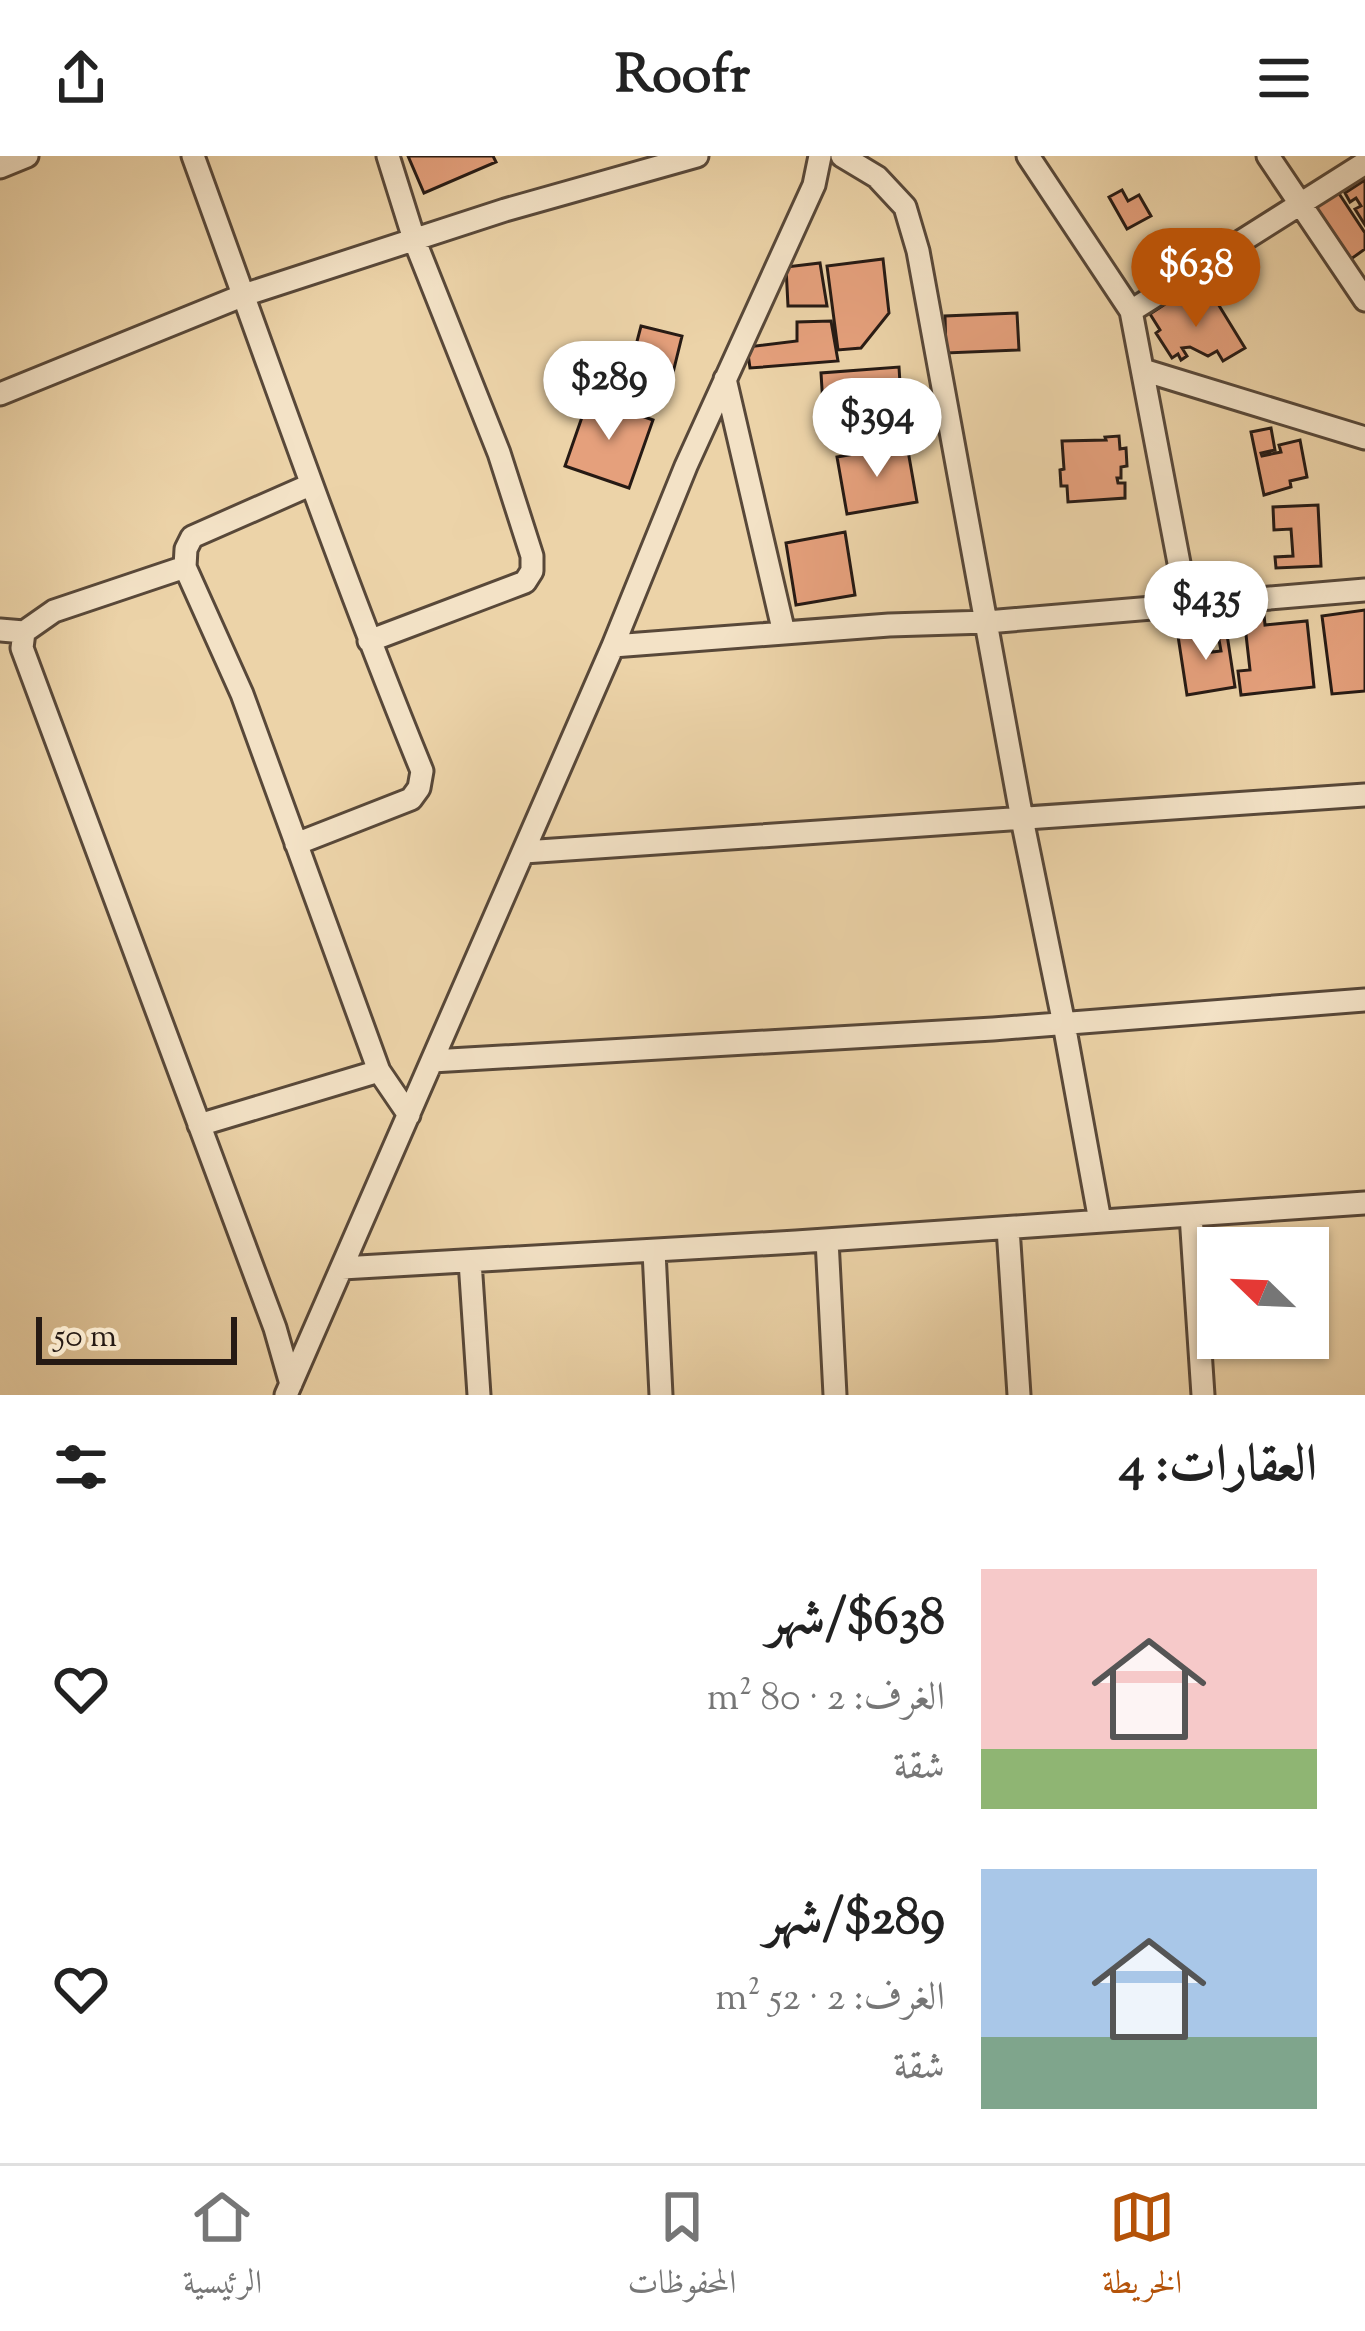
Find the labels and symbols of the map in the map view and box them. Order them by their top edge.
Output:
pin: $638 [1125,228,1267,330]
pin: $289 [538,341,680,443]
pin: $394 [806,378,948,480]
pin: $435 [1135,561,1277,663]
north arrow [1197,1227,1329,1359]
scale bar [36,1311,237,1364]

